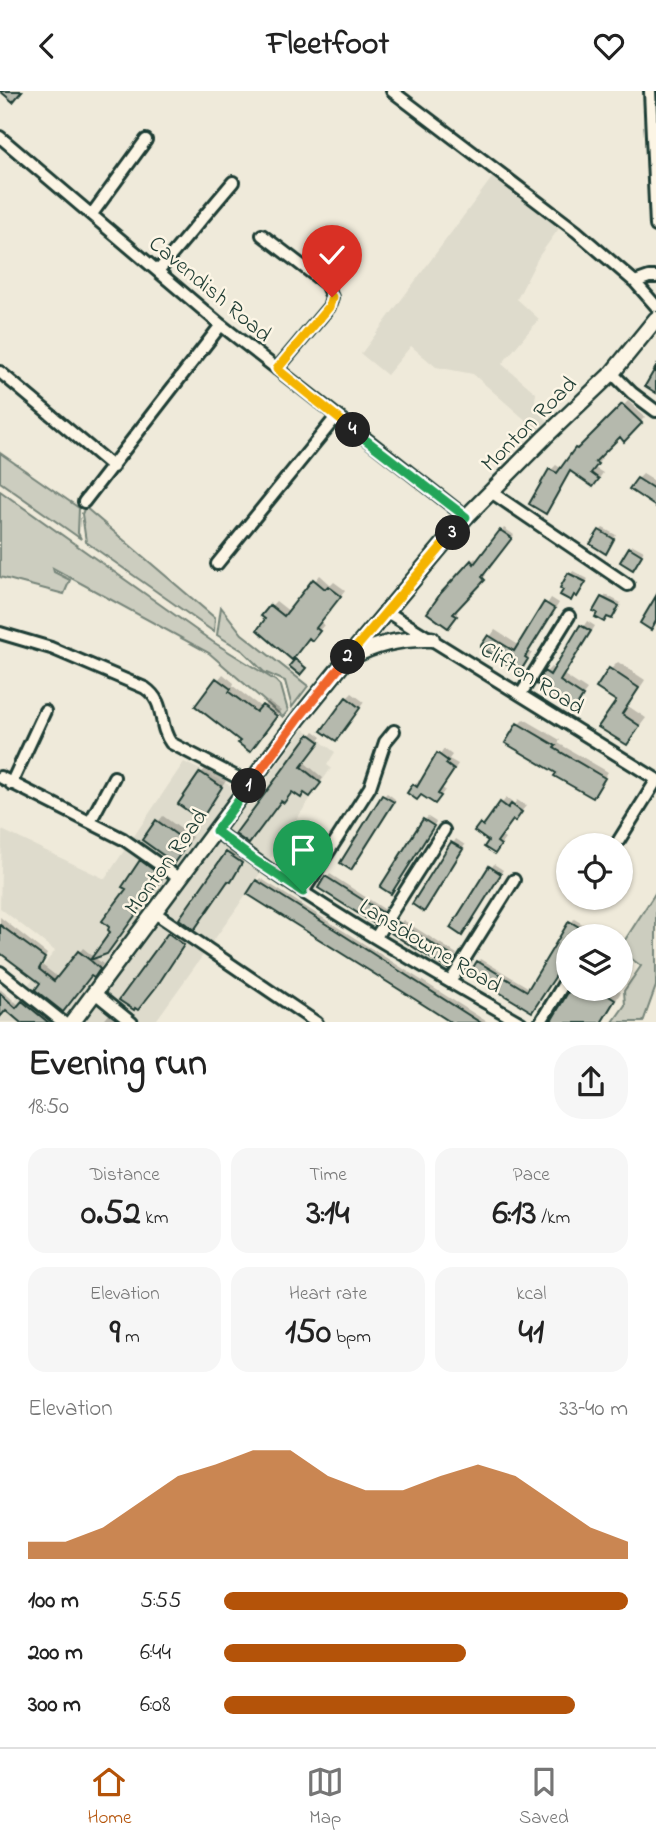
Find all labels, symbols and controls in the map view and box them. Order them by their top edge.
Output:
text: Fleetfoot [267,22,389,69]
icon: back [28,27,66,65]
icon: heart [590,27,628,65]
pin [302,225,362,297]
street label: Cavendish Road [141,229,278,351]
icon: check [313,236,351,274]
street label: Monton Road [474,369,585,480]
pin: 4 [336,413,370,447]
text: 4 [349,416,356,443]
pin: 3 [435,515,470,551]
text: 3 [449,519,456,546]
street label: Clifton Road [473,634,590,724]
pin: 2 [330,639,366,675]
text: 2 [343,643,352,670]
pin: 1 [232,769,266,803]
text: 1 [245,772,252,799]
street label: Monton Road [117,803,217,922]
pin [273,820,333,892]
icon: arrive [284,831,322,869]
map controls [556,833,633,1001]
button: locate [556,833,633,910]
street label: Lansdowne Road [352,891,507,1003]
button: layers [556,924,633,1001]
text: Evening run [28,1037,207,1093]
button: share [554,1045,628,1119]
text: 18:50 [28,1091,69,1124]
text: Distance [90,1162,160,1189]
text: Time [309,1162,347,1189]
text: Pace [513,1162,550,1189]
text: 0.52 [81,1189,141,1240]
text: 3:14 [307,1189,349,1240]
text: 6:13 [492,1189,536,1240]
text: km [141,1205,168,1232]
text: /km [536,1205,570,1232]
text: Elevation [90,1281,160,1308]
text: Heart rate [289,1281,367,1308]
text: kcal [516,1281,546,1308]
text: 9 [110,1308,120,1359]
text: 150 [285,1308,331,1359]
text: 41 [519,1308,544,1359]
text: m [120,1324,140,1351]
text: bpm [331,1324,371,1351]
text: Elevation [28,1393,113,1426]
text: 33–40 m [559,1393,628,1426]
text: 100 m [28,1585,79,1618]
text: 5:55 [140,1585,181,1618]
text: 200 m [28,1637,83,1670]
text: 6:44 [140,1637,171,1670]
text: 300 m [28,1689,81,1722]
text: 6:08 [140,1689,171,1722]
tab: Home [87,1763,132,1832]
tab: Map [306,1763,344,1832]
tab: Saved [519,1763,569,1832]

